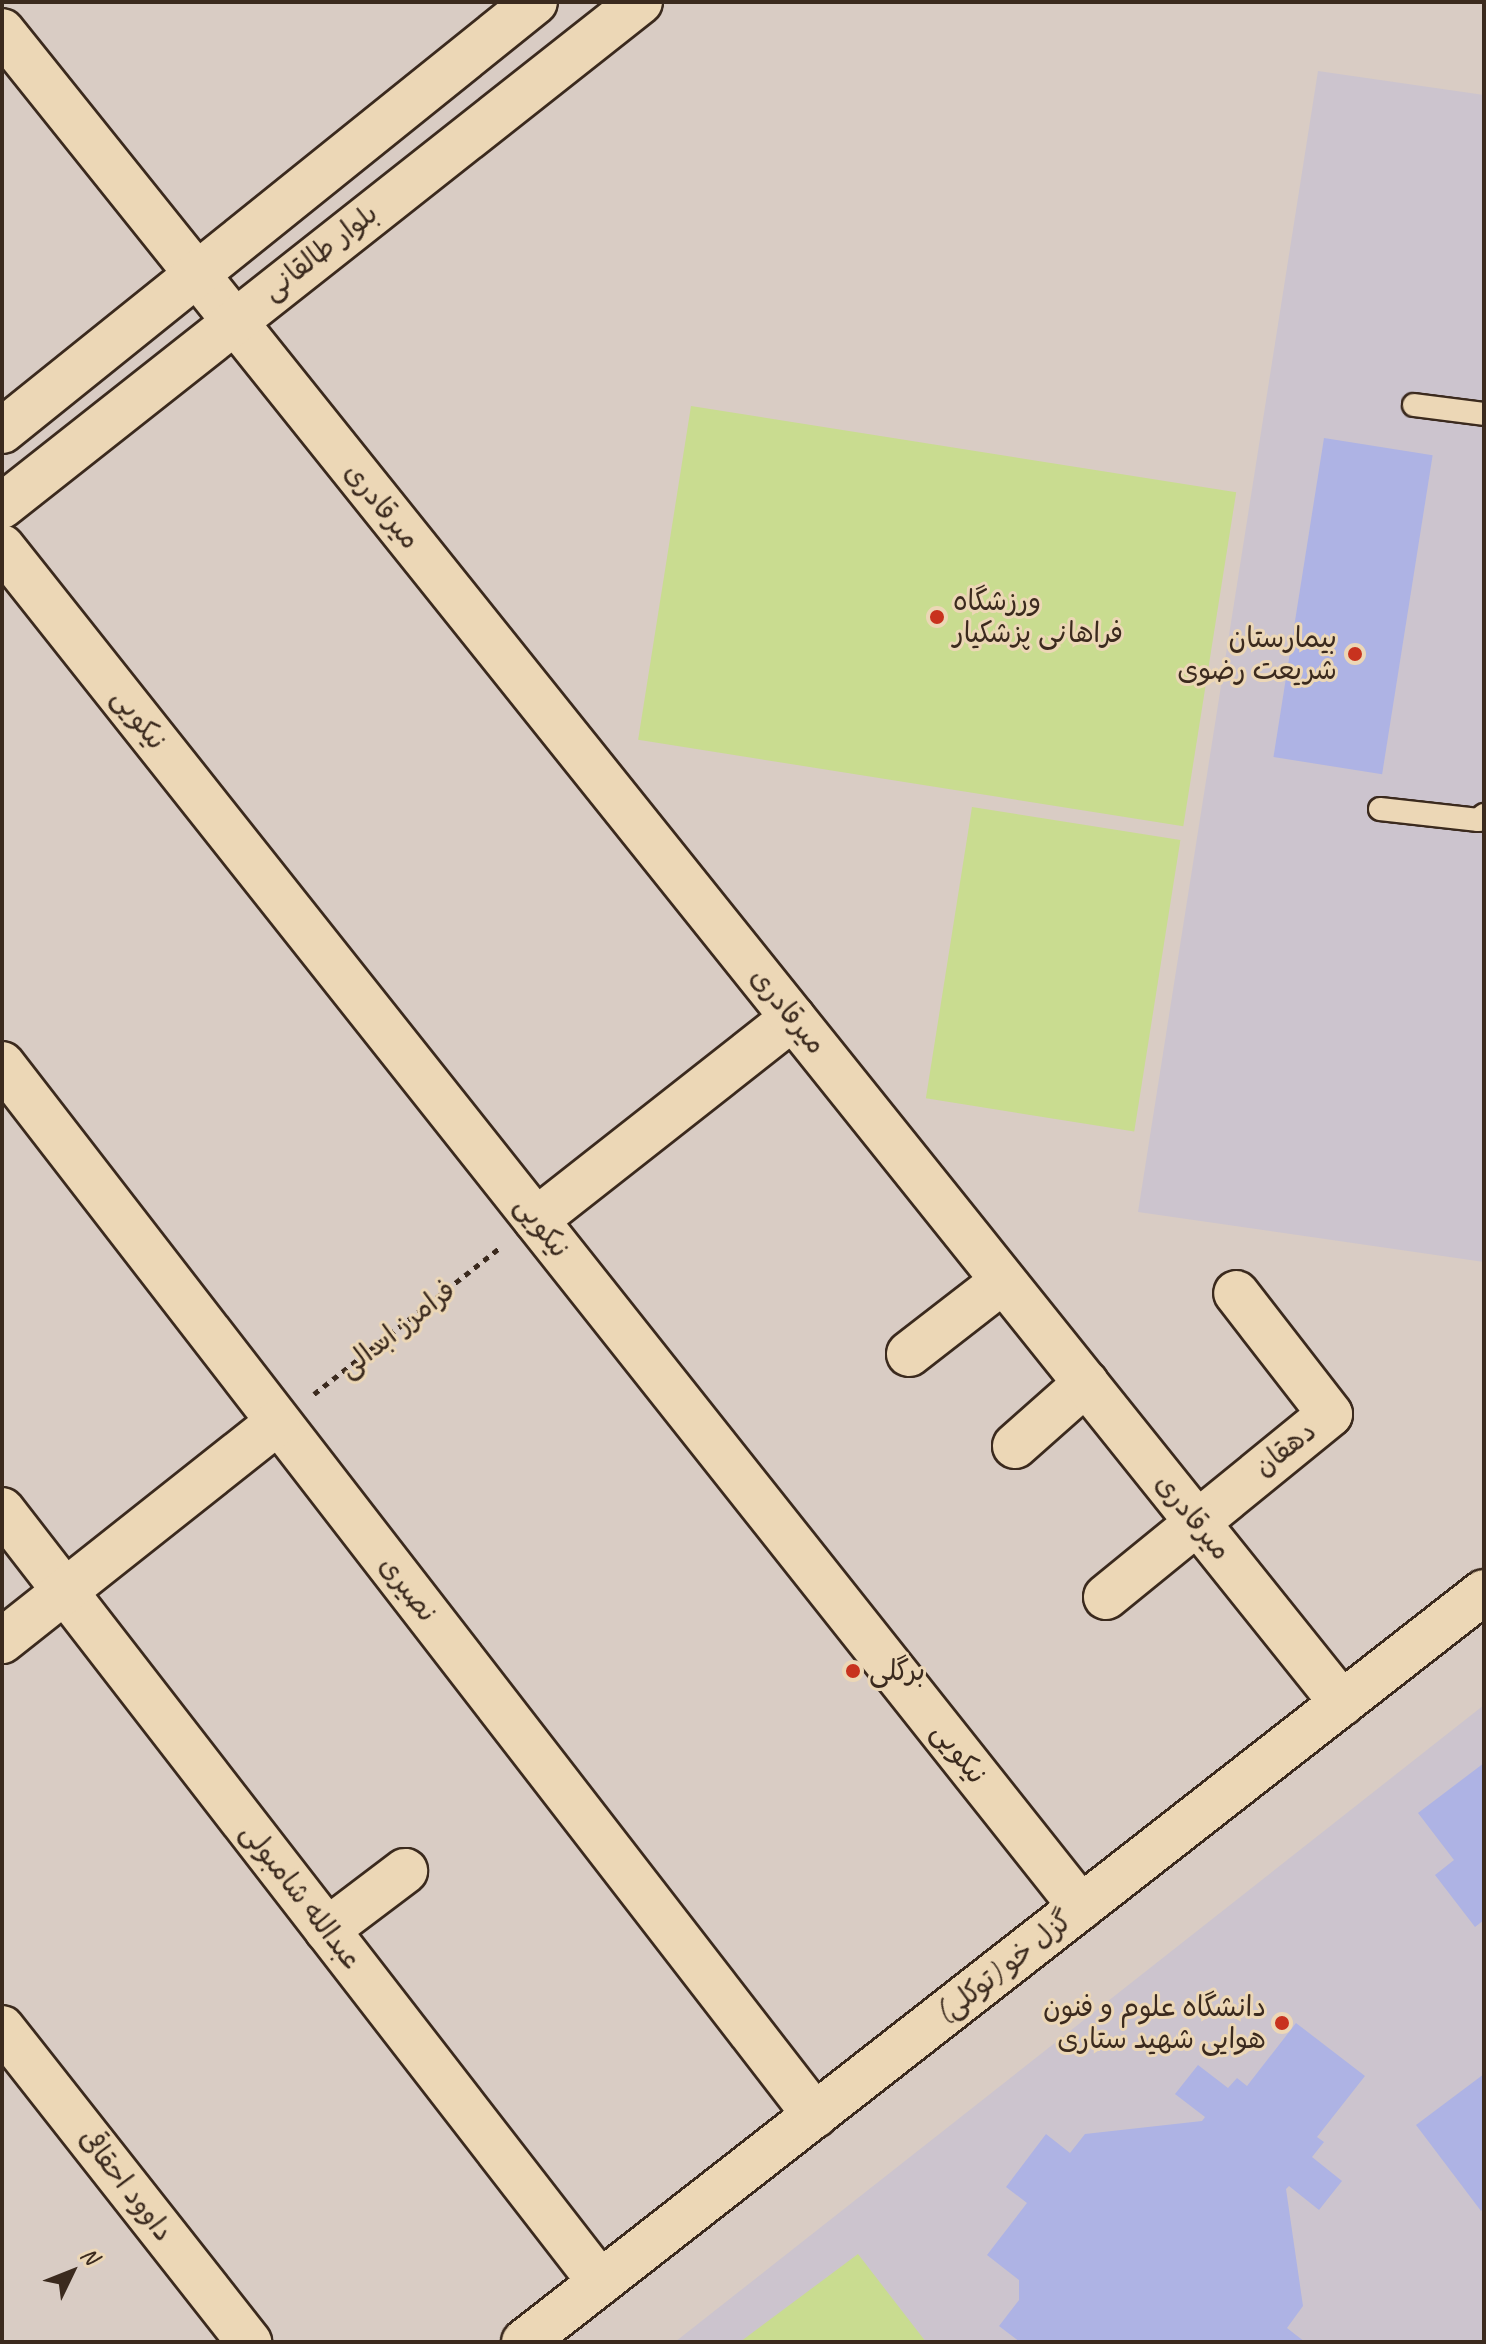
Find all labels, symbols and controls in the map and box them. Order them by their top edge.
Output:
street label: بلوار طالقانی [256,197,384,307]
street label: میرقادری [337,456,427,556]
place label: ورزشگاه فراهانی پزشکیار [953,584,1123,650]
marker: ورزشگاه فراهانی پزشکیار [928,608,946,626]
place label: بیمارستان شریعت رضوی [1177,621,1337,687]
marker: بیمارستان شریعت رضوی [1344,643,1366,665]
street label: نیکویی [105,682,173,756]
street label: میرقادری [743,961,833,1061]
street label: نیکویی [508,1190,576,1264]
street label: فرامرز ابدالی [332,1273,462,1385]
street label: دهقان [1247,1414,1323,1484]
street label: میرقادری [1148,1467,1238,1567]
street label: نصیری [372,1549,444,1629]
place label: برگلی [869,1654,925,1688]
marker: برگلی [844,1662,862,1680]
street label: نیکویی [925,1716,993,1790]
street label: عبدالله شامبولی [233,1816,369,1976]
street label: گزل خو (توکلی) [929,1903,1079,2031]
place label: دانشگاه علوم و فنون هوایی شهید ستاری [1043,1990,1266,2056]
marker: دانشگاه علوم و فنون هوایی شهید ستاری [1273,2014,1291,2032]
street label: داوود احقاقی [72,2122,180,2248]
north arrow [32,2232,112,2312]
text: N [75,2241,104,2270]

